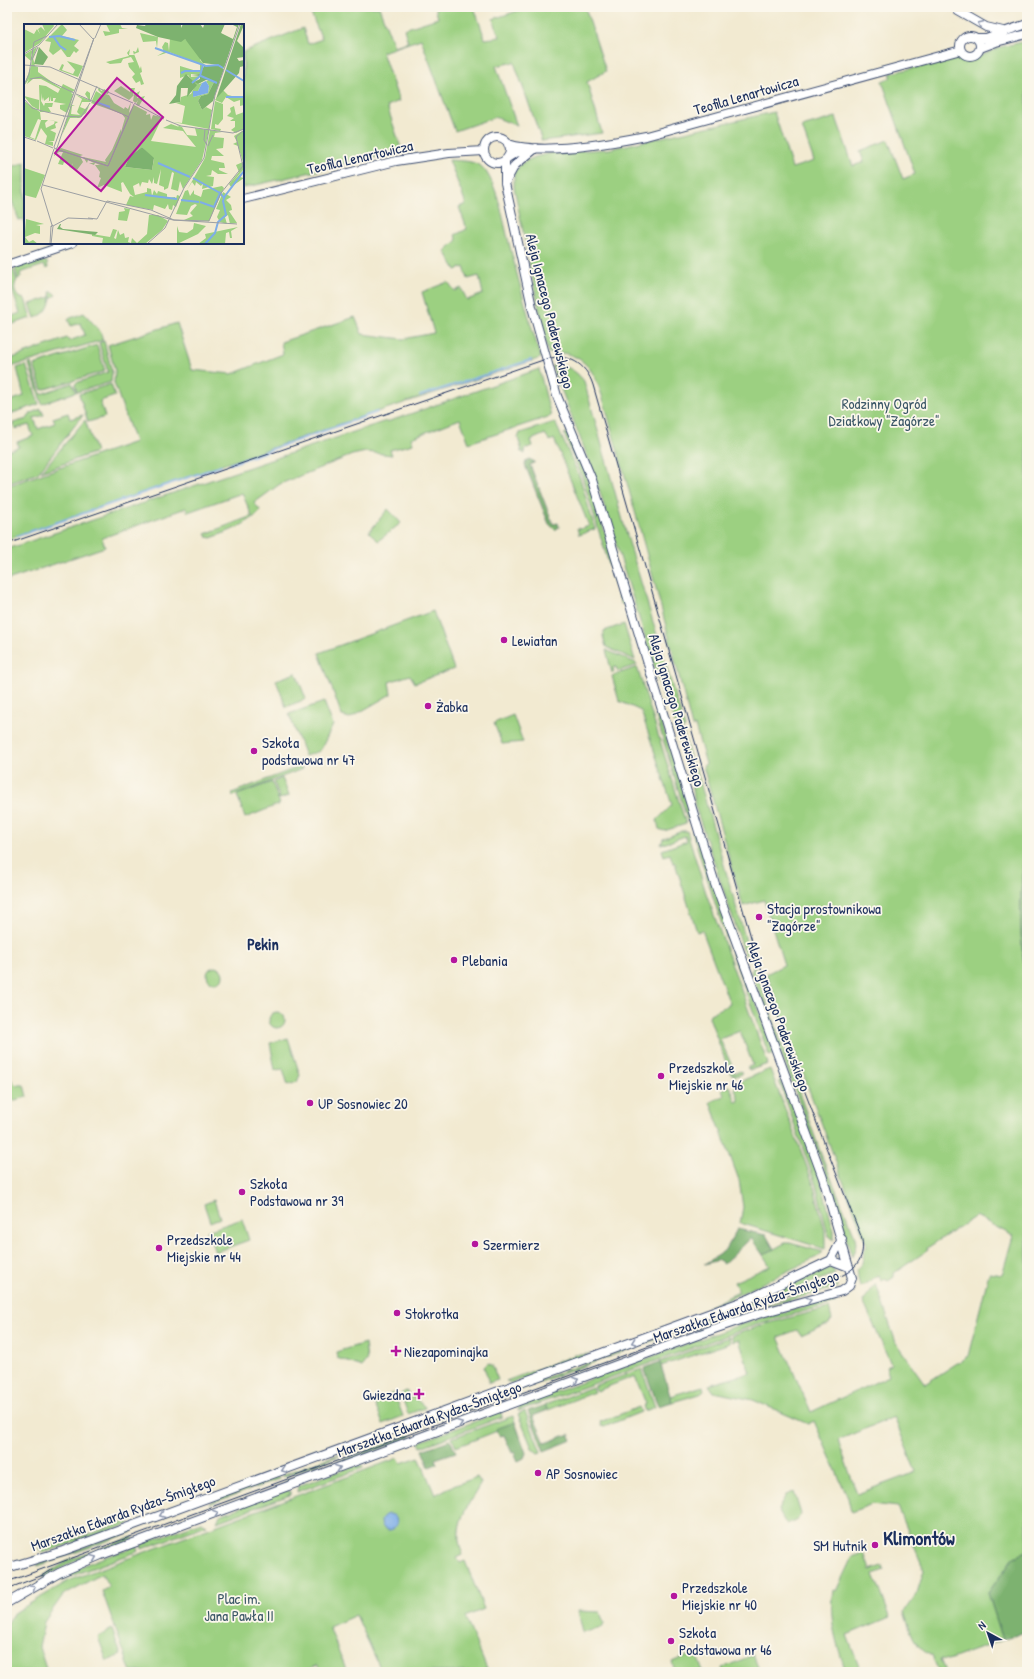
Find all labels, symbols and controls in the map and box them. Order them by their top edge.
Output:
one-way arrow [976,21,984,29]
inset map [24,24,244,244]
street label: Teofila Lenartowicza [691,70,801,120]
street label: Teofila Lenartowicza [305,135,415,179]
street label: Aleja Ignacego Paderewskiego [521,232,579,390]
park label: Rodzinny Ogród Działkowy "Zagórze" [829,393,939,431]
place label: Lewiatan [512,630,558,651]
street label: Aleja Ignacego Paderewskiego [644,631,710,789]
marker: Lewiatan [499,635,509,645]
place label: Żabka [436,696,468,717]
marker: Żabka [423,701,433,711]
place label: Szkoła podstawowa nr 47 [262,732,355,770]
marker: Szkoła podstawowa nr 47 [249,746,259,756]
place label: Stacja prostownikowa "Zagórze" [767,898,881,936]
marker: Stacja prostownikowa "Zagórze" [754,912,764,922]
district label: Pekin [247,933,279,955]
street label: Aleja Ignacego Paderewskiego [742,938,816,1094]
place label: Plebania [462,950,507,971]
marker: Plebania [449,955,459,965]
place label: Przedszkole Miejskie nr 46 [669,1057,743,1095]
marker: Przedszkole Miejskie nr 46 [656,1071,666,1081]
place label: UP Sosnowiec 20 [318,1093,408,1114]
marker: UP Sosnowiec 20 [305,1098,315,1108]
place label: Szkoła Podstawowa nr 39 [250,1173,344,1211]
marker: Szkoła Podstawowa nr 39 [237,1187,247,1197]
place label: Przedszkole Miejskie nr 44 [167,1229,241,1267]
place label: Szermierz [483,1234,540,1255]
marker: Szermierz [470,1239,480,1249]
marker: Przedszkole Miejskie nr 44 [154,1243,164,1253]
street label: Marszałka Edwarda Rydza-Śmigłego [650,1264,842,1348]
one-way arrow [805,1296,812,1305]
place label: Stokrotka [405,1303,459,1324]
marker: Stokrotka [392,1308,402,1318]
one-way arrow [630,1337,637,1345]
place label: Niezapominajka [404,1341,488,1362]
marker: Niezapominajka [391,1346,401,1356]
street label: Marszałka Edwarda Rydza-Śmigłego [334,1376,524,1462]
one-way arrow [573,1377,580,1385]
place label: Gwiezdna [363,1384,411,1405]
marker: Gwiezdna [414,1389,424,1399]
one-way arrow [457,1420,464,1428]
place label: AP Sosnowiec [546,1463,618,1484]
one-way arrow [335,1464,342,1472]
one-way arrow [281,1466,288,1474]
marker: AP Sosnowiec [533,1468,543,1478]
street label: Marszałka Edwarda Rydza-Śmigłego [28,1470,218,1556]
one-way arrow [213,1509,220,1517]
one-way arrow [159,1510,166,1518]
district label: Klimontów [883,1525,955,1551]
place label: SM Hutnik [813,1535,867,1556]
marker: SM Hutnik [870,1540,880,1550]
one-way arrow [91,1554,98,1562]
place label: Przedszkole Miejskie nr 40 [682,1577,757,1615]
one-way arrow [29,1585,36,1592]
park label: Plac im. Jana Pawła II [204,1588,274,1626]
marker: Przedszkole Miejskie nr 40 [669,1591,679,1601]
north arrow [968,1613,1008,1653]
text: N [975,1618,988,1633]
place label: Szkoła Podstawowa nr 46 [679,1622,772,1660]
marker: Szkoła Podstawowa nr 46 [666,1636,676,1646]

